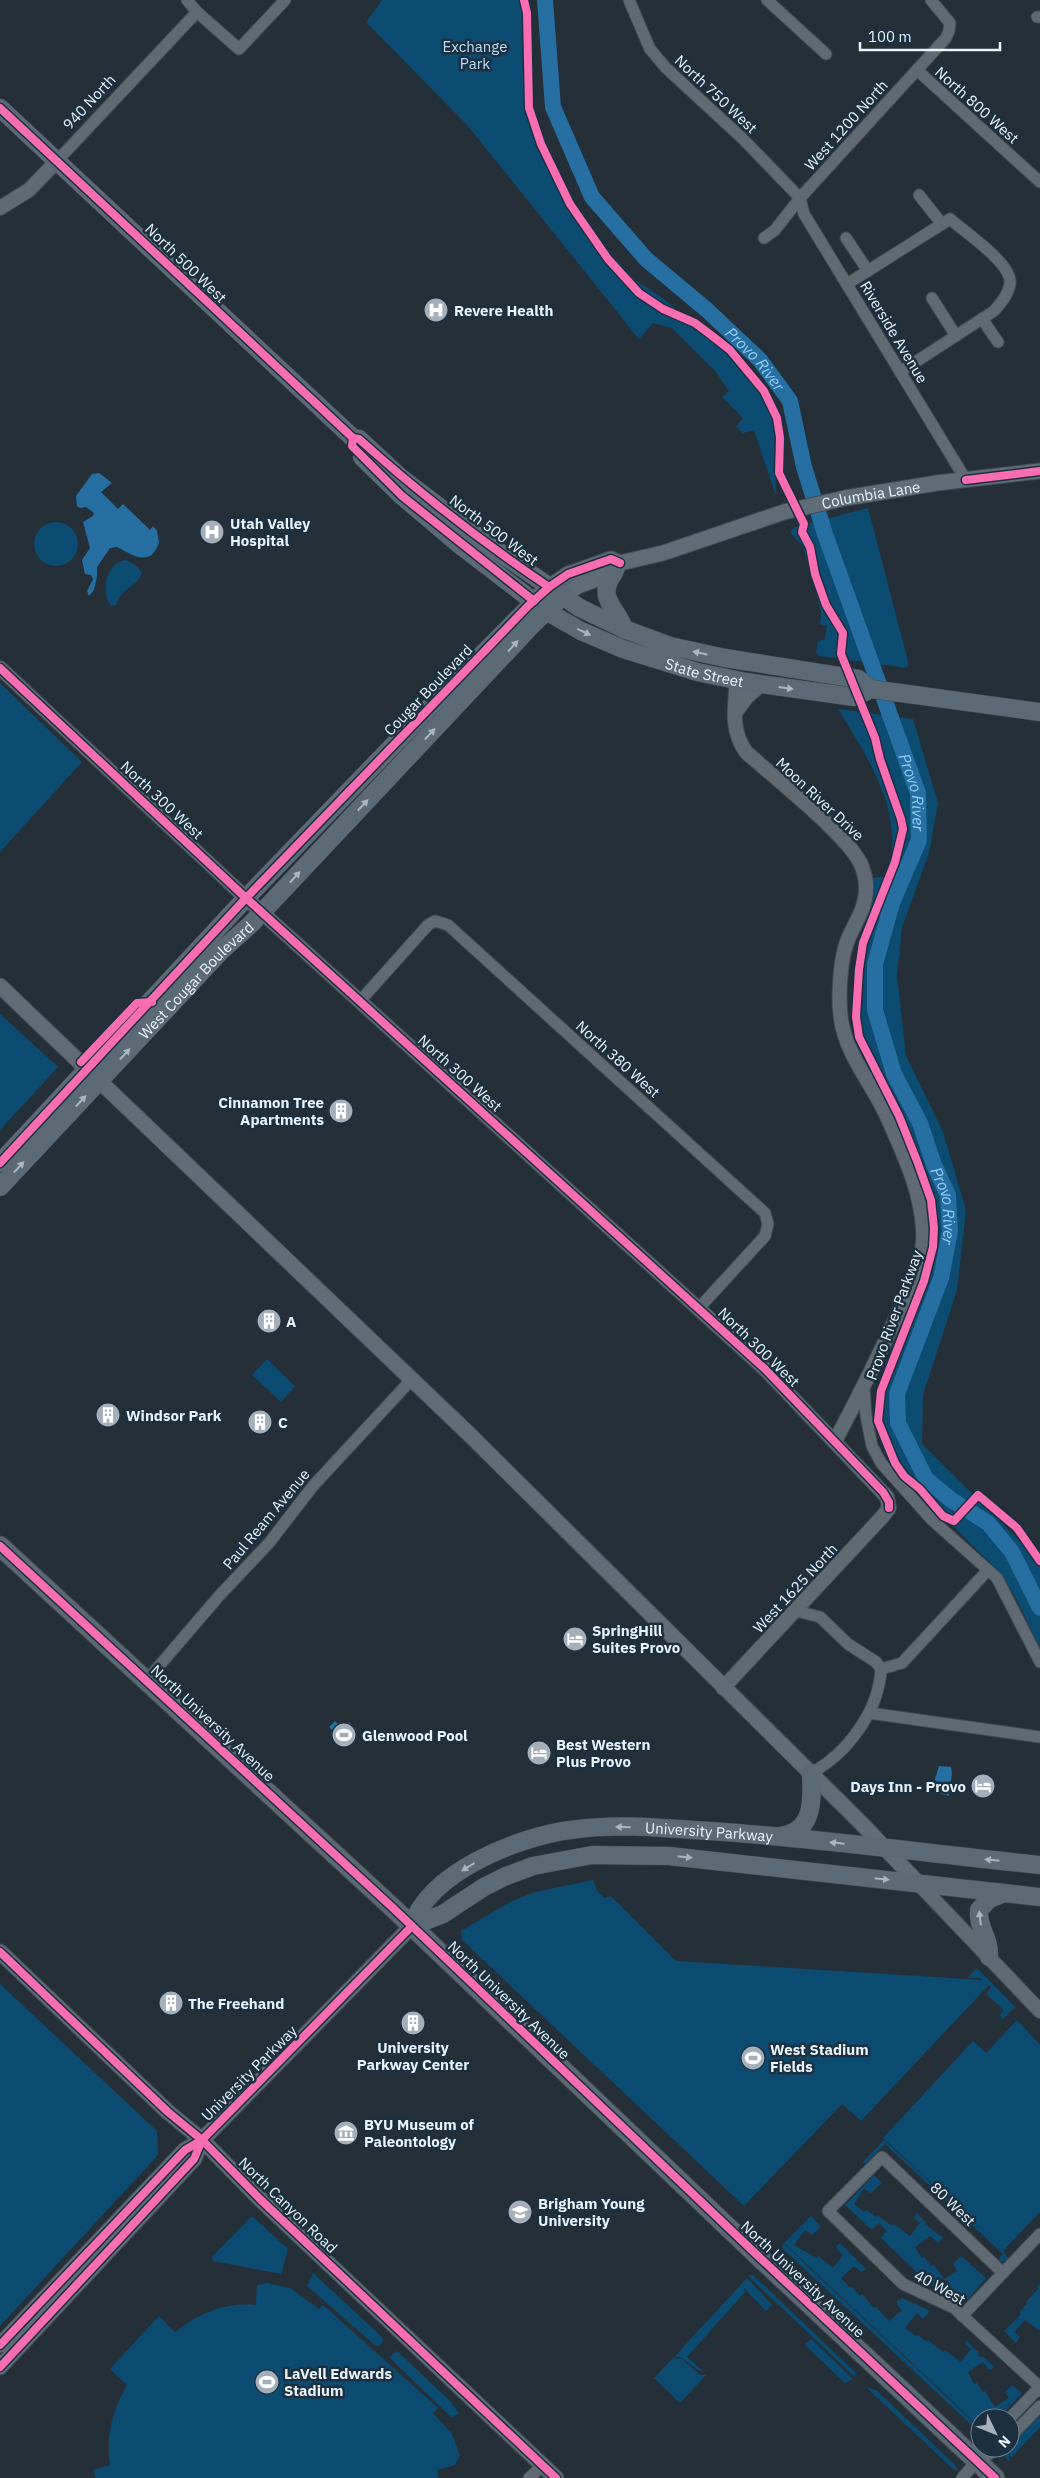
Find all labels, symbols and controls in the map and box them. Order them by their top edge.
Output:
scale bar [860,20,1000,52]
text: 100 m [868,27,912,46]
park label: Exchange Park [443,37,507,73]
street label: North 750 West [671,51,761,137]
street label: North 800 West [931,62,1023,148]
street label: 940 North [59,70,119,134]
street label: West 1200 North [800,76,892,174]
street label: North 500 West [141,219,231,307]
street label: Riverside Avenue [856,277,932,387]
hospital icon: Revere Health [423,297,449,323]
place label: Revere Health [454,301,553,320]
water label: Provo River [721,323,790,396]
street label: Columbia Lane [820,476,922,513]
street label: North 500 West [446,490,542,570]
place label: Utah Valley Hospital [230,514,310,550]
hospital icon: Utah Valley Hospital [199,519,225,545]
one-way arrow [577,628,591,636]
street label: Cougar Boulevard [380,640,476,740]
one-way arrow [507,640,519,652]
one-way arrow [692,648,708,656]
street label: State Street [663,653,745,691]
one-way arrow [778,684,794,692]
one-way arrow [424,729,436,741]
water label: Provo River [895,751,929,832]
street label: Moon River Drive [772,753,868,845]
street label: North 300 West [117,757,207,843]
one-way arrow [357,799,369,811]
one-way arrow [289,871,301,883]
street label: West Cougar Boulevard [134,917,257,1043]
street label: North 380 West [572,1016,664,1102]
street label: North 300 West [414,1030,506,1116]
one-way arrow [119,1049,131,1061]
place label: Cinnamon Tree Apartments [218,1093,324,1129]
one-way arrow [75,1095,87,1107]
building icon: Cinnamon Tree Apartments [328,1098,354,1124]
one-way arrow [13,1161,25,1173]
water label: Provo River [926,1164,960,1247]
street label: Provo River Parkway [862,1247,927,1383]
street label: North 300 West [714,1303,804,1391]
building icon: A [256,1308,282,1334]
place label: A [286,1312,296,1331]
building icon: Windsor Park [95,1402,121,1428]
place label: Windsor Park [126,1406,222,1425]
building icon: C [247,1409,273,1435]
place label: C [278,1413,288,1432]
street label: Paul Ream Avenue [218,1465,314,1573]
street label: West 1625 North [749,1539,841,1637]
place label: SpringHill Suites Provo [592,1621,680,1657]
hotel icon: SpringHill Suites Provo [562,1626,588,1652]
street label: North University Avenue [147,1661,279,1785]
sports icon: Glenwood Pool [331,1722,357,1748]
place label: Glenwood Pool [362,1726,468,1745]
place label: Best Western Plus Provo [556,1735,650,1771]
hotel icon: Best Western Plus Provo [526,1740,552,1766]
hotel icon: Days Inn - Provo [970,1773,996,1799]
place label: Days Inn - Provo [850,1777,966,1796]
street label: University Parkway [645,1817,774,1845]
one-way arrow [615,1823,631,1831]
one-way arrow [829,1839,845,1847]
one-way arrow [678,1853,694,1861]
one-way arrow [983,1856,999,1864]
one-way arrow [461,1863,475,1872]
one-way arrow [874,1875,890,1883]
one-way arrow [976,1909,984,1925]
street label: North University Avenue [444,1937,574,2063]
building icon: The Freehand [158,1990,184,2016]
place label: The Freehand [188,1994,284,2013]
building icon: University Parkway Center [400,2010,426,2036]
street label: University Parkway [197,2021,301,2125]
place label: University Parkway Center [357,2038,469,2074]
place label: West Stadium Fields [770,2040,869,2076]
sports icon: West Stadium Fields [740,2045,766,2071]
place label: BYU Museum of Paleontology [364,2115,475,2151]
museum icon: BYU Museum of Paleontology [333,2120,359,2146]
street label: North Canyon Road [235,2153,341,2257]
street label: 80 West [926,2178,980,2230]
place label: Brigham Young University [538,2194,645,2230]
school or university icon: Brigham Young University [507,2199,533,2225]
street label: North University Avenue [737,2217,869,2341]
street label: 40 West [911,2265,969,2309]
place label: LaVell Edwards Stadium [284,2364,392,2400]
sports icon: LaVell Edwards Stadium [254,2369,280,2395]
north arrow [970,2408,1020,2458]
text: N [994,2432,1015,2452]

